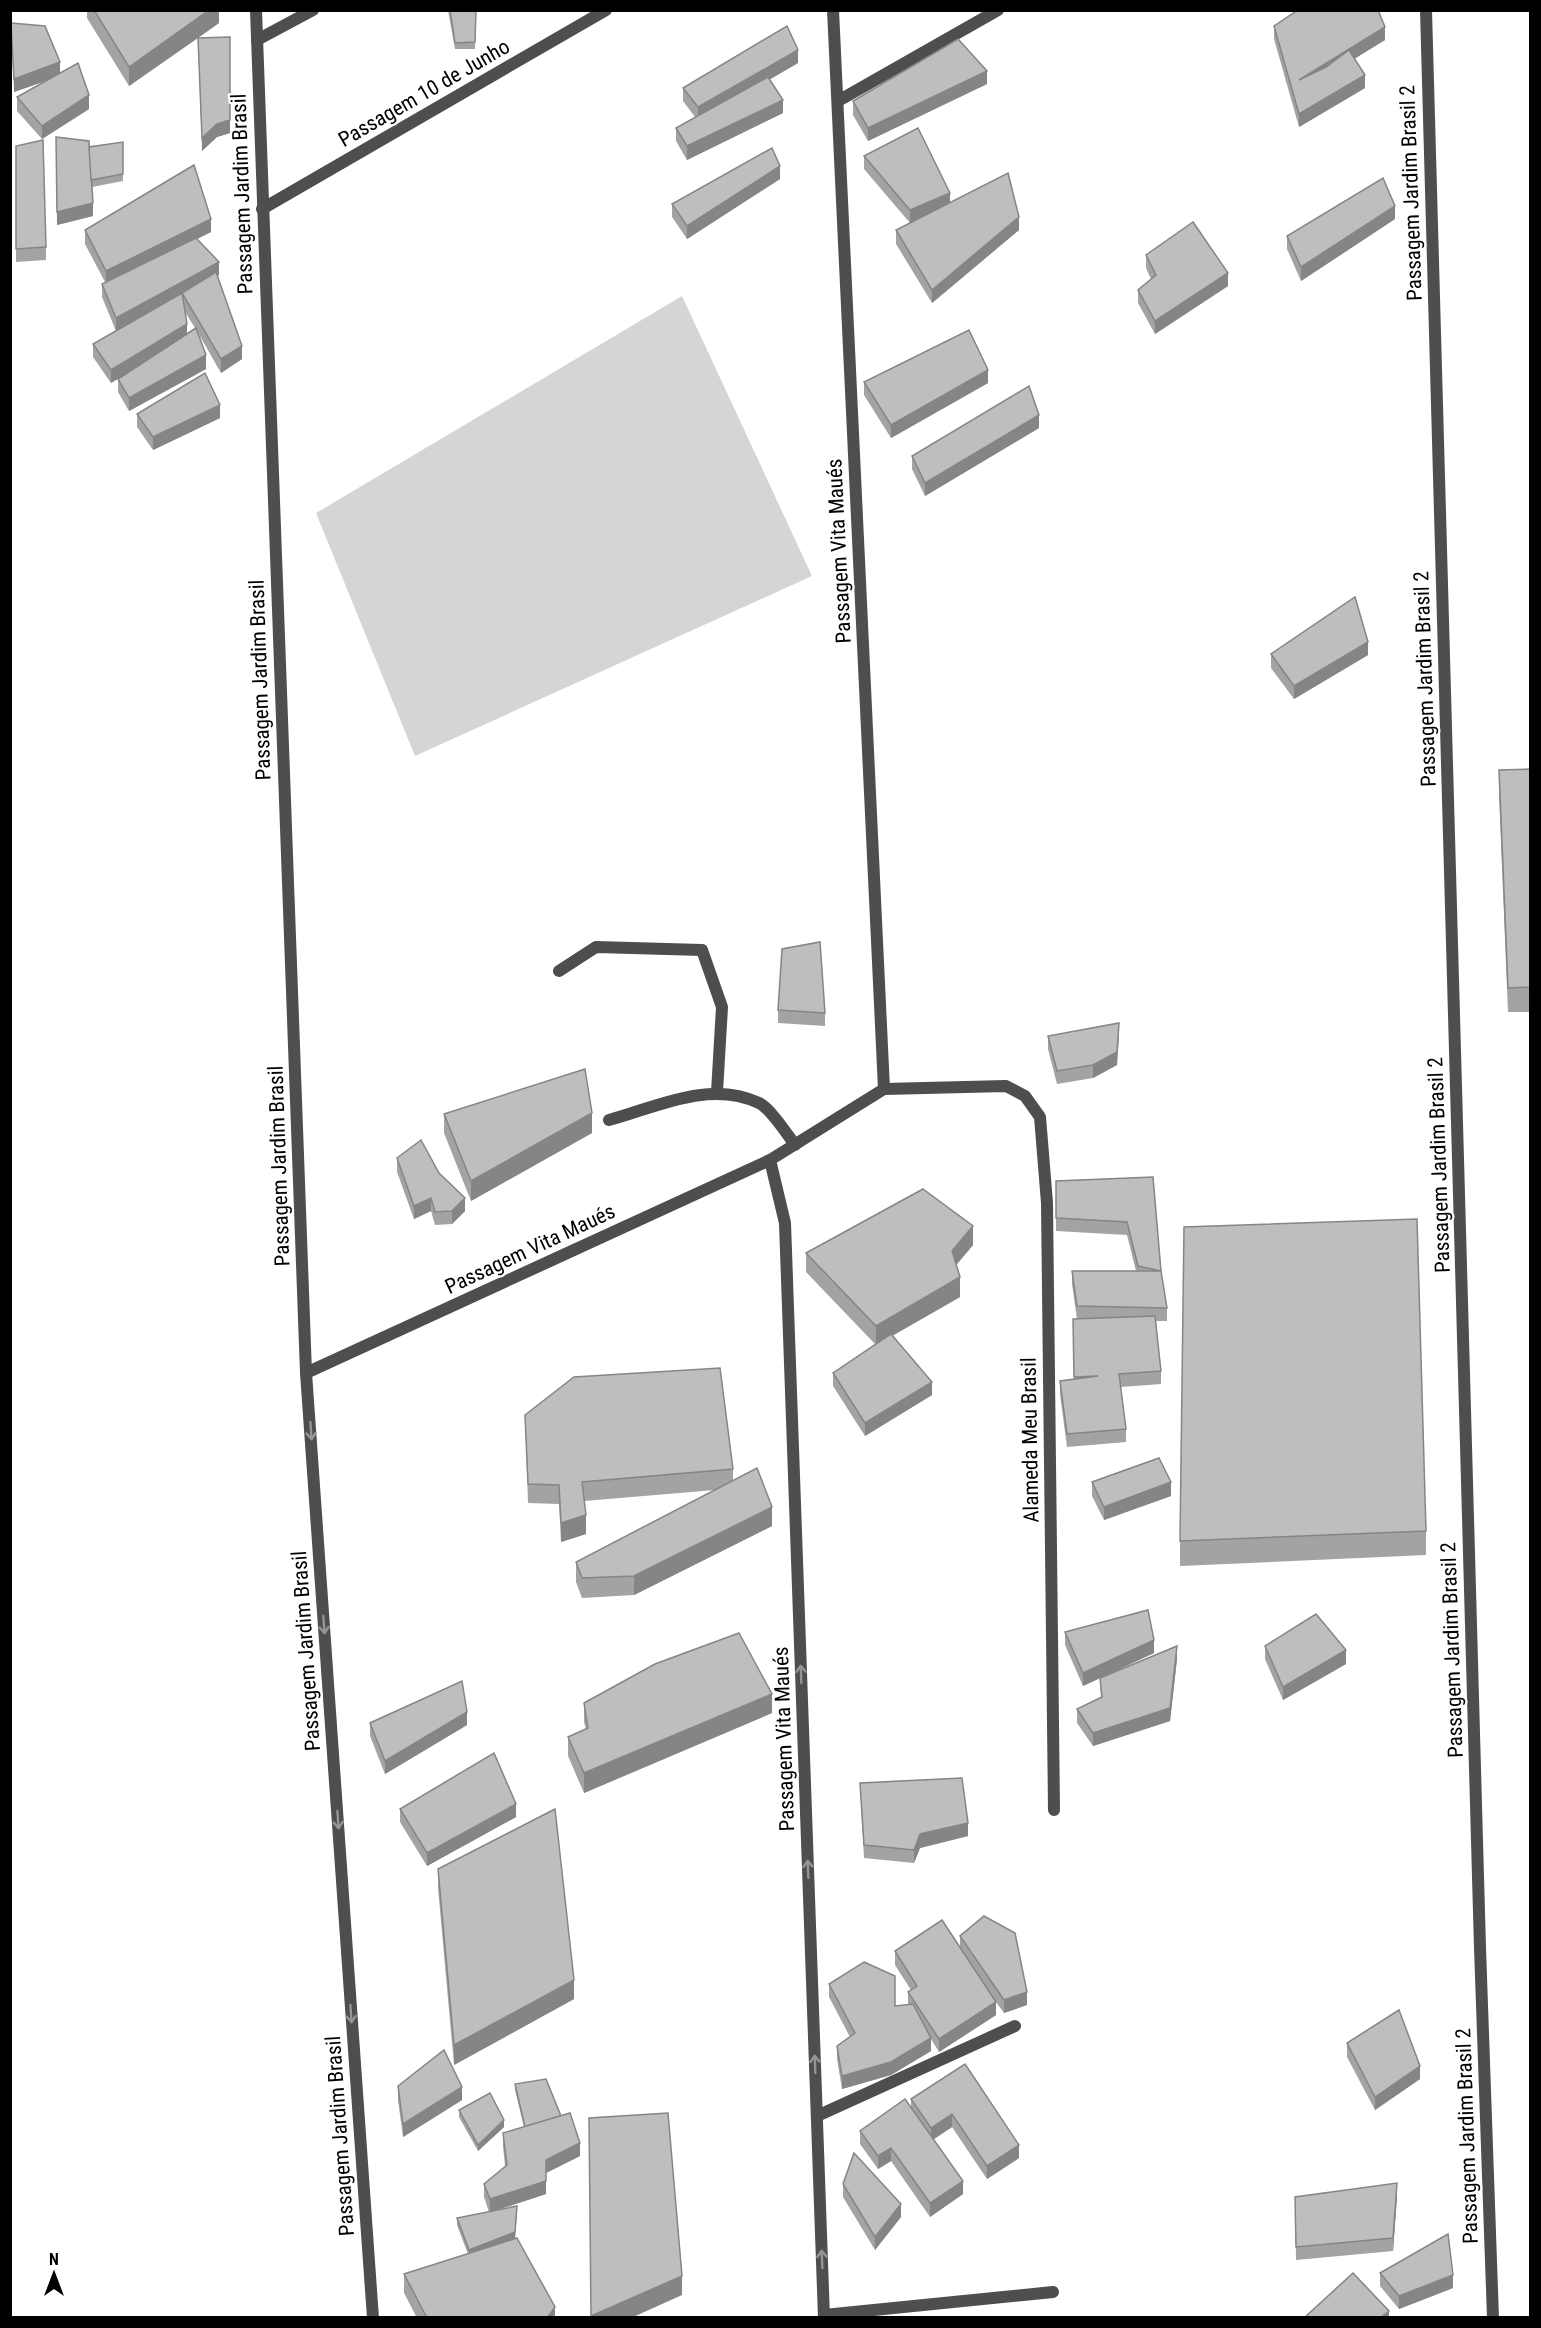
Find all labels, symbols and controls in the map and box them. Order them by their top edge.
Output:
street label: Passagem 10 de Junho [334,34,514,152]
street label: Passagem Jardim Brasil 2 [1395,85,1427,301]
street label: Passagem Jardim Brasil [227,93,257,295]
street label: Passagem Vita Maués [822,458,856,644]
street label: Passagem Jardim Brasil 2 [1409,571,1441,787]
street label: Passagem Jardim Brasil [245,579,275,781]
street label: Passagem Jardim Brasil 2 [1423,1057,1455,1273]
street label: Passagem Jardim Brasil [264,1065,294,1267]
street label: Passagem Vita Maués [441,1199,619,1299]
street label: Alameda Meu Brasil [1017,1357,1043,1523]
one-way arrow [305,1420,316,1440]
street label: Passagem Jardim Brasil 2 [1436,1542,1468,1758]
street label: Passagem Jardim Brasil [287,1550,325,1752]
one-way arrow [319,1615,330,1635]
street label: Passagem Vita Maués [769,1646,799,1832]
one-way arrow [795,1665,807,1685]
one-way arrow [332,1809,343,1829]
one-way arrow [803,1860,814,1880]
one-way arrow [346,2004,357,2024]
street label: Passagem Jardim Brasil 2 [1451,2028,1483,2244]
street label: Passagem Jardim Brasil [321,2035,359,2237]
one-way arrow [810,2055,821,2075]
north arrow [24,2244,84,2304]
text: N [49,2250,59,2269]
one-way arrow [816,2250,828,2270]

